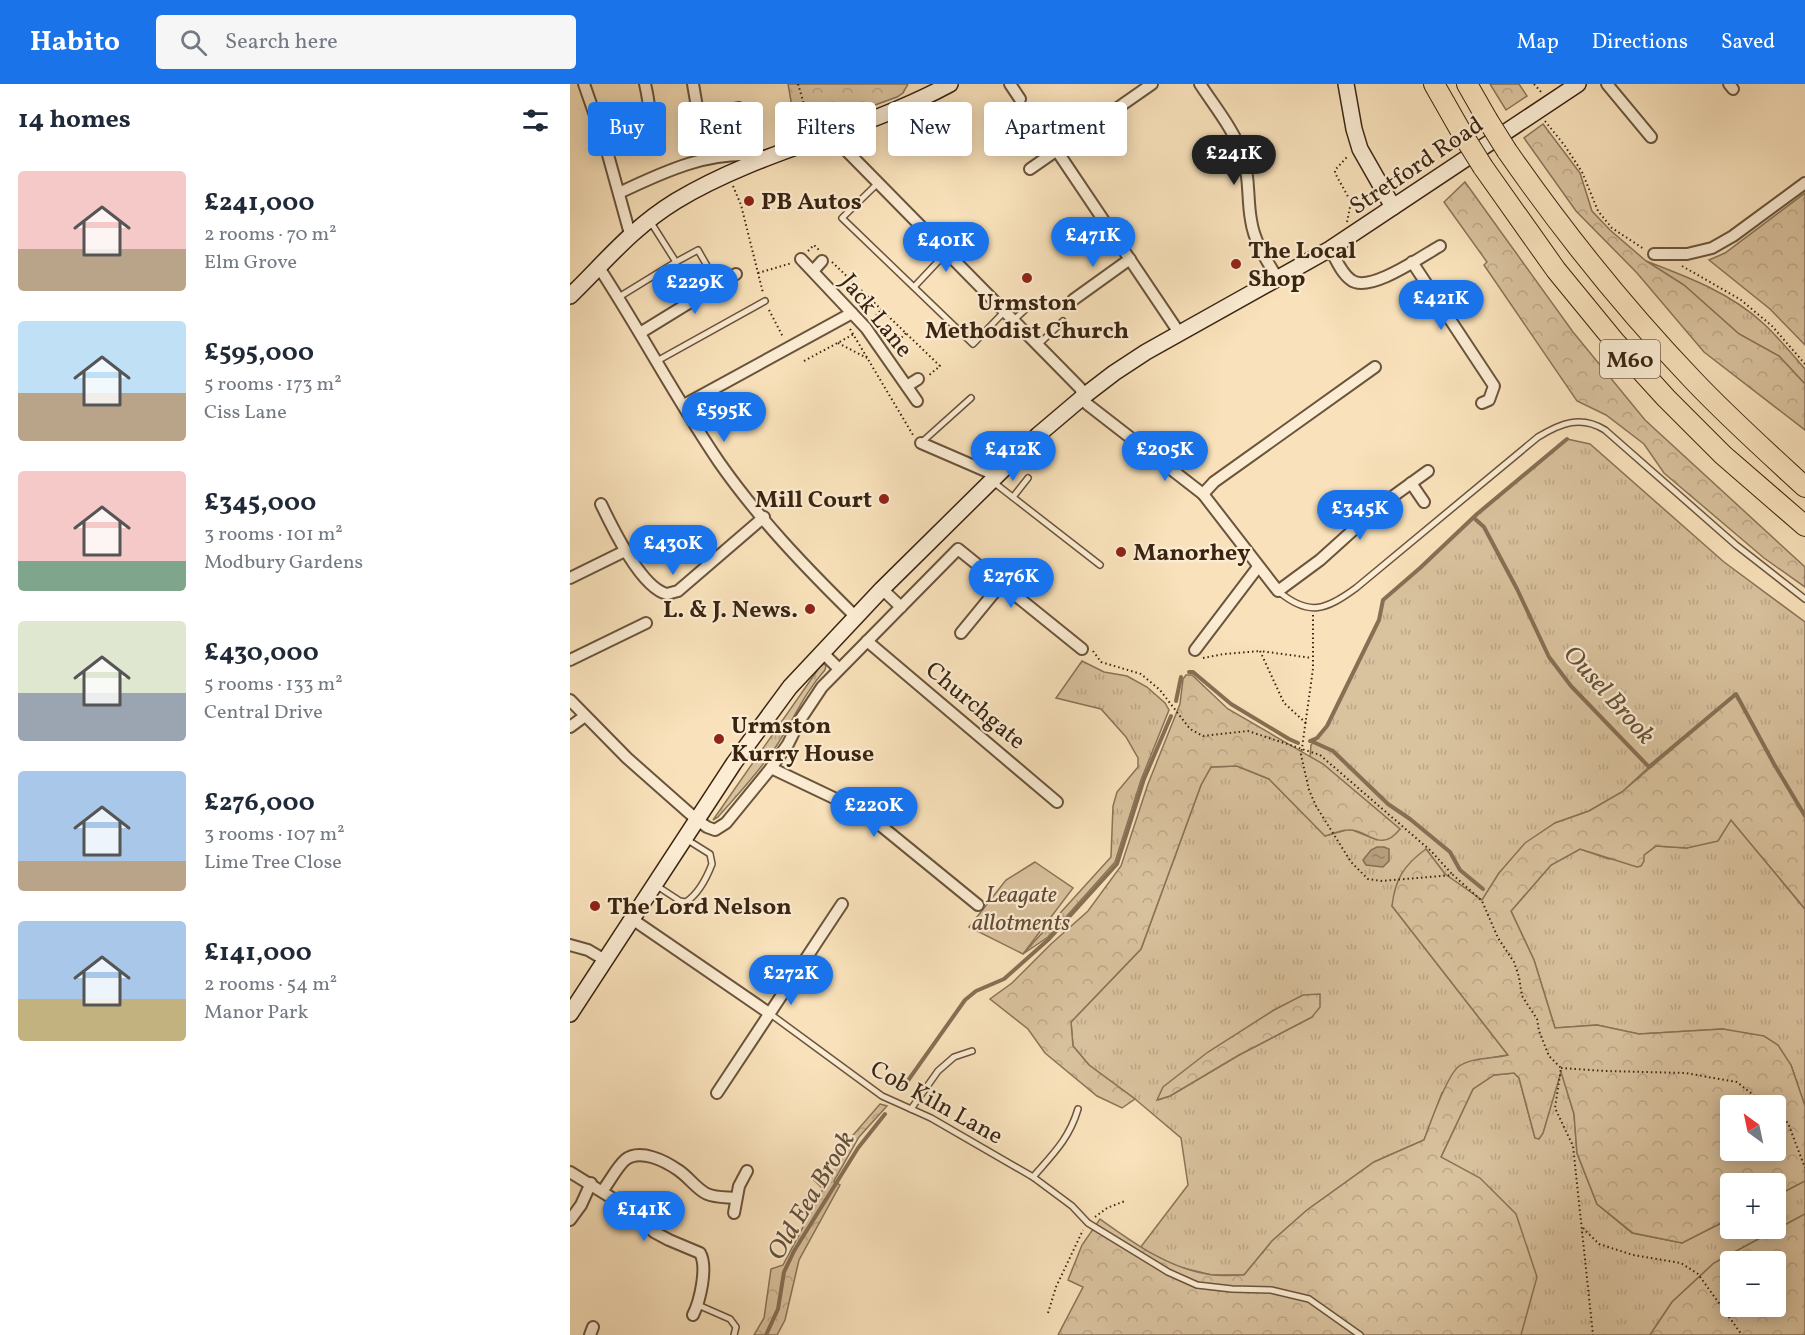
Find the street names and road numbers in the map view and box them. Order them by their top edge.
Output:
street label: Stretford Road [1343,109,1491,224]
street label: Jack Lane [831,267,920,365]
road number: M60 [1600,340,1660,378]
street label: Churchgate [917,654,1032,759]
street label: Cob Kiln Lane [863,1053,1009,1154]

